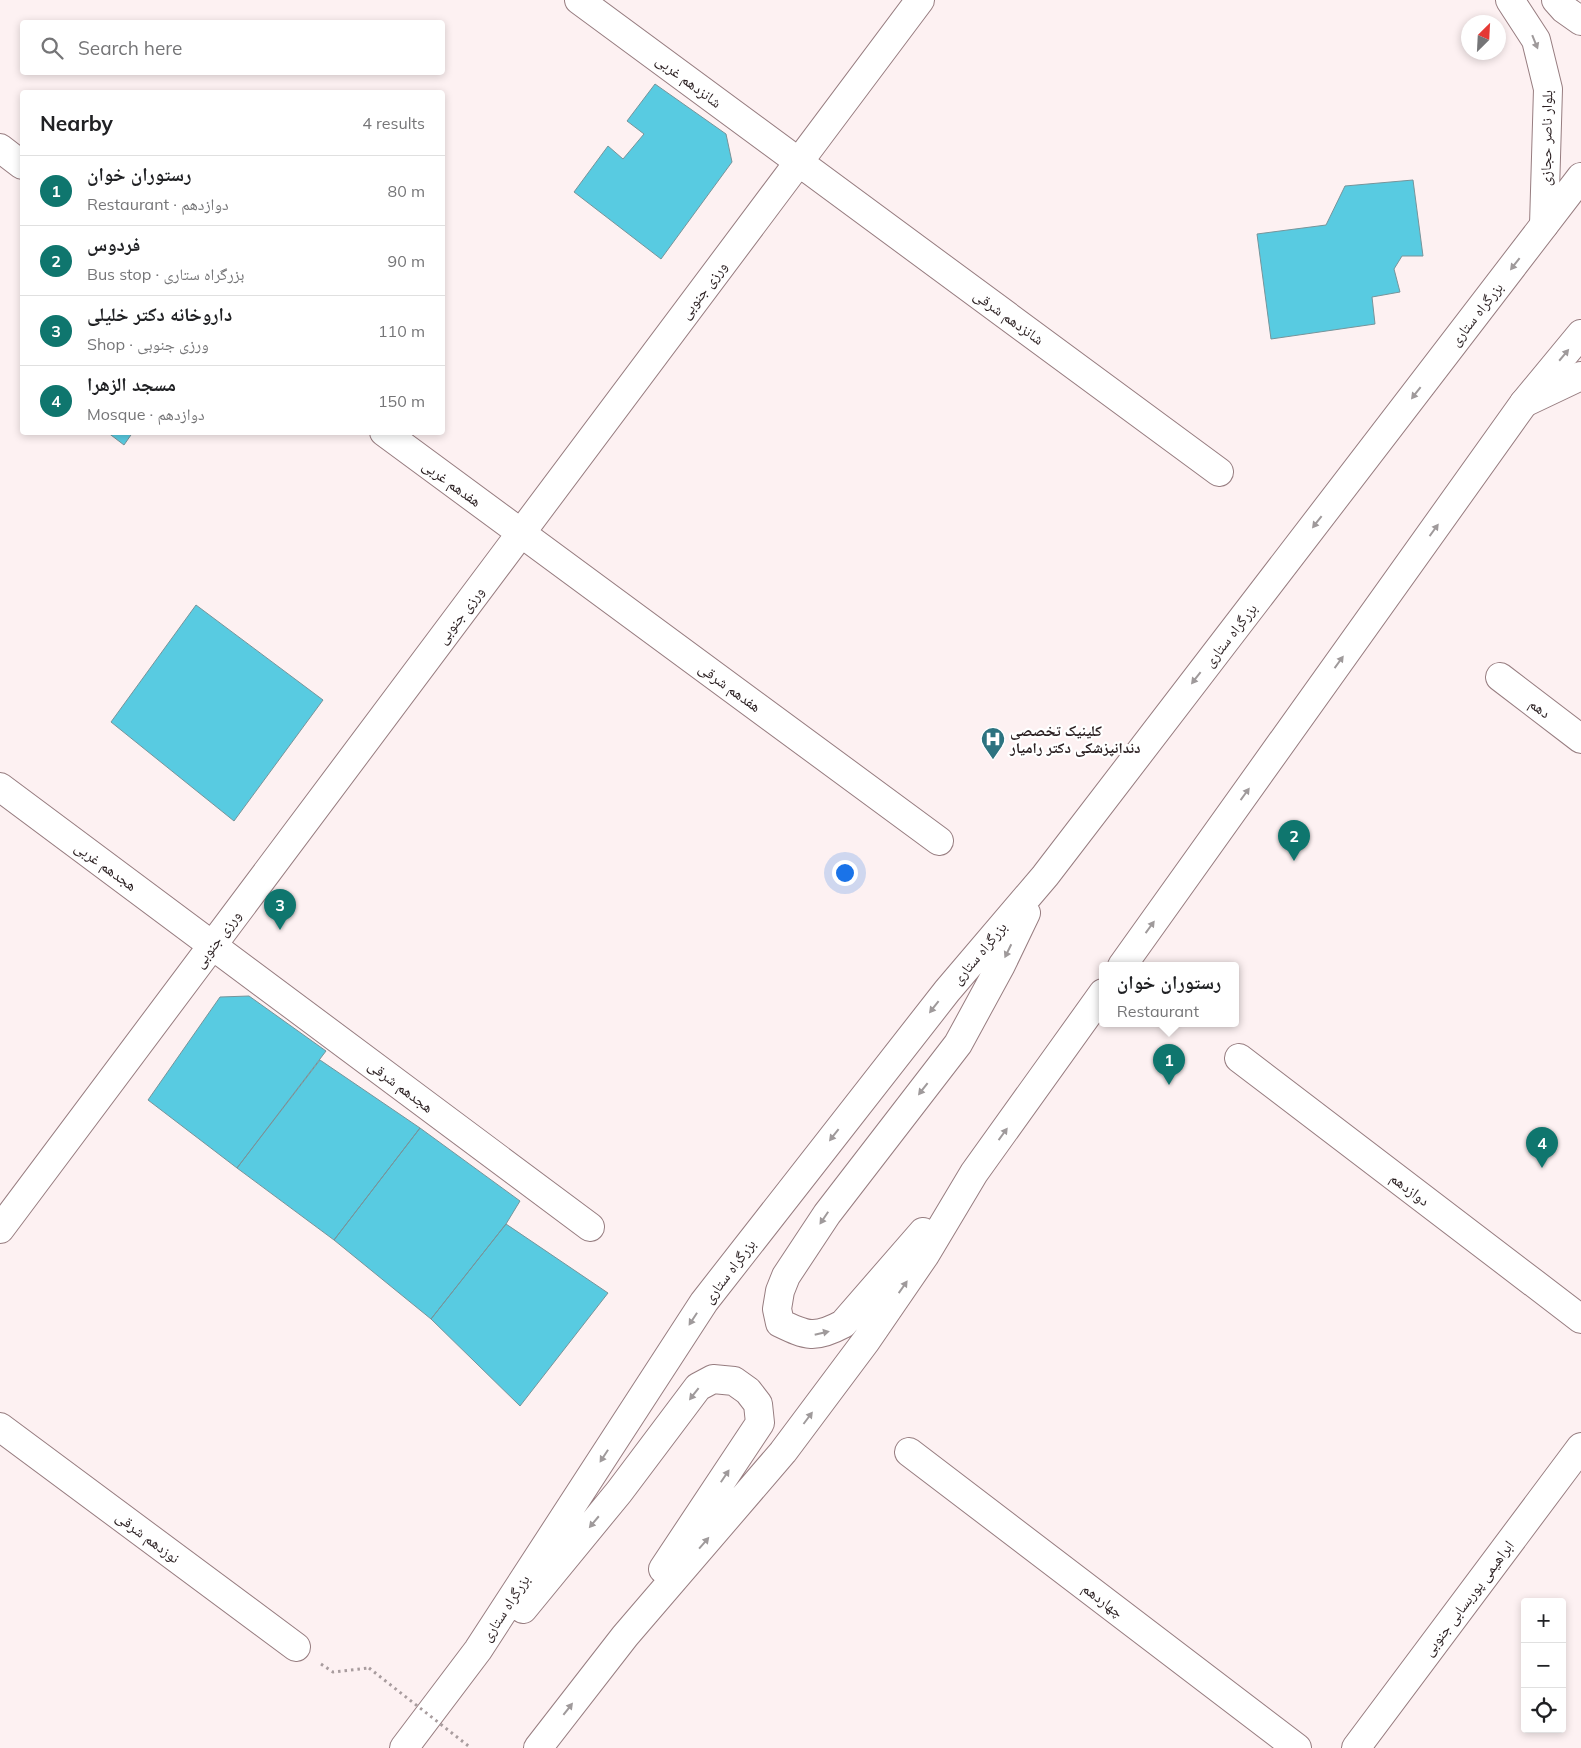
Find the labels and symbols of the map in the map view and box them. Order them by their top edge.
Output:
north arrow [1461,15,1506,60]
one-way arrow [1531,35,1539,50]
street label: شانزدهم غربی [652,50,726,113]
street label: بلوار ناصر حجازی [1536,90,1557,186]
street label: ورزی جنوبی [675,257,732,323]
one-way arrow [1509,257,1520,270]
street label: بزرگراه ستاری [1445,278,1508,350]
street label: شانزدهم شرقی [970,285,1048,350]
one-way arrow [1558,349,1569,362]
one-way arrow [1410,386,1421,399]
street label: هفدهم غربی [418,455,485,511]
one-way arrow [1311,515,1322,528]
one-way arrow [1429,523,1439,537]
street label: ورزی جنوبی [432,582,489,648]
street label: بزرگراه ستاری [1199,599,1262,671]
one-way arrow [1334,655,1344,669]
street label: هفدهم شرقی [694,658,765,717]
one-way arrow [1191,671,1202,684]
street label: دهم [1525,694,1554,723]
place label: کلینیک تخصصی دندانپزشکی دکتر رامیار [1009,721,1141,757]
hospital icon: کلینیک تخصصی دندانپزشکی دکتر رامیار [980,726,1006,760]
one-way arrow [1240,787,1250,801]
pin: 2 [1278,820,1310,861]
street label: هجدهم غربی [71,837,141,896]
your location [832,860,858,886]
pin: 3 [264,889,296,930]
street label: ورزی جنوبی [189,906,246,972]
street label: بزرگراه ستاری [947,918,1011,989]
one-way arrow [1145,920,1155,933]
one-way arrow [1004,944,1012,958]
one-way arrow [929,1000,940,1013]
pin: 1 [1153,1044,1185,1085]
street label: هجدهم شرقی [364,1055,437,1117]
one-way arrow [918,1082,929,1095]
one-way arrow [998,1127,1008,1140]
pin: 4 [1526,1127,1558,1168]
one-way arrow [828,1128,839,1141]
street label: دوازدهم [1386,1168,1433,1211]
one-way arrow [819,1211,829,1225]
street label: بزرگراه ستاری [699,1235,760,1308]
one-way arrow [898,1280,908,1294]
one-way arrow [688,1313,698,1326]
one-way arrow [814,1329,829,1337]
one-way arrow [688,1387,699,1400]
one-way arrow [803,1412,813,1425]
one-way arrow [600,1449,609,1462]
one-way arrow [720,1469,730,1483]
street label: نوزدهم شرقی [112,1507,184,1568]
one-way arrow [589,1516,600,1529]
street label: ابراهیمی پوربسابی جنوبی [1418,1536,1519,1660]
one-way arrow [698,1538,710,1550]
street label: بزرگراه ستاری [476,1571,535,1646]
street label: چهاردهم [1078,1578,1128,1623]
one-way arrow [562,1703,573,1716]

